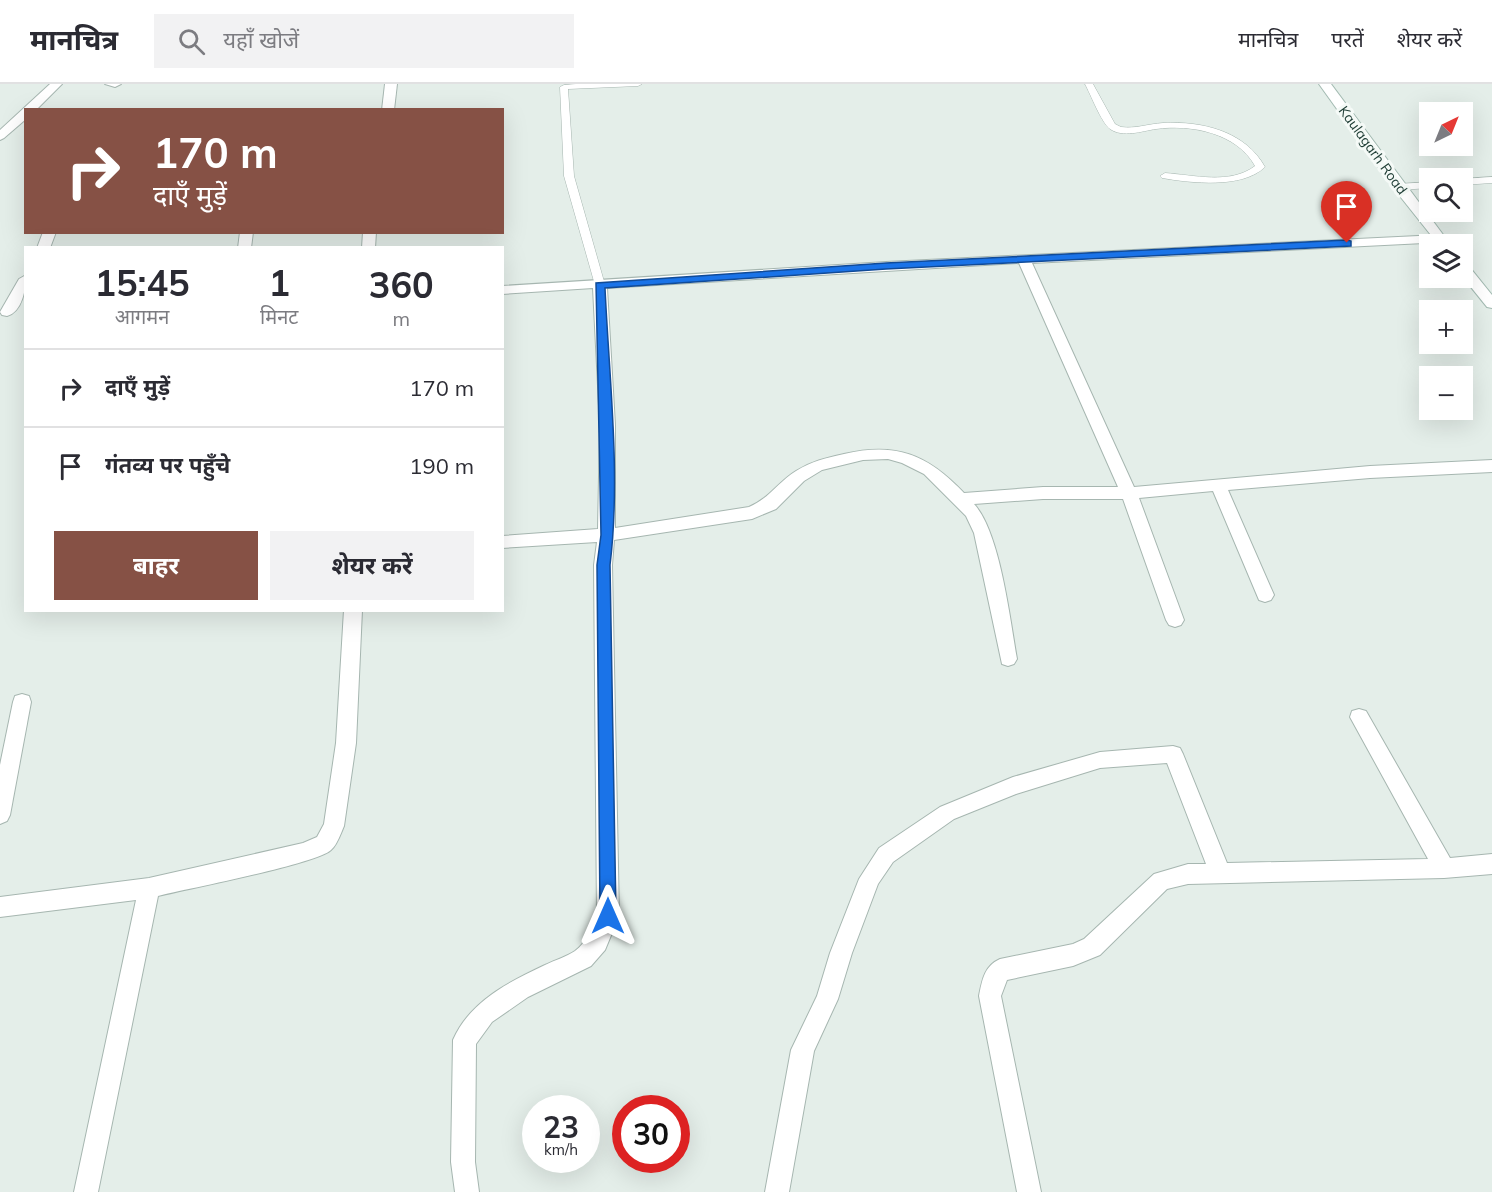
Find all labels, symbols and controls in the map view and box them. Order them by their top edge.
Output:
search box [154,14,574,68]
text: मानचित्र [30,22,118,57]
icon: search [175,25,208,58]
text: यहाँ खोजें [223,26,299,54]
text: मानचित्र [1238,26,1298,52]
text: परतें [1331,26,1364,52]
text: शेयर करें [1397,26,1462,52]
street label: Kaulagarh Road [1335,102,1411,198]
north arrow [1419,102,1473,156]
map controls [1419,102,1473,420]
text: 170 m [153,126,278,179]
icon: right [54,132,132,210]
button: search [1419,168,1473,222]
text: दाएँ मुड़ें [153,178,227,212]
pin [1321,181,1372,243]
icon: arrive [1330,190,1363,223]
button: layers [1419,234,1473,288]
text: 15:45 [94,260,190,305]
text: 1 [268,260,290,305]
text: 360 [369,262,434,307]
button: + [1419,300,1473,354]
text: आगमन [115,304,169,329]
text: मिनट [260,304,298,329]
text: m [392,306,410,331]
button: − [1419,366,1473,420]
icon: right [54,372,87,405]
text: दाएँ मुड़ें [105,373,170,401]
text: 170 m [409,374,474,402]
icon: arrive [54,450,87,483]
text: गंतव्य पर पहुँचे [105,451,230,479]
text: 190 m [409,452,474,480]
button: बाहर [54,531,258,600]
button: शेयर करें [270,531,474,600]
position arrow [576,884,640,948]
speed limit sign: 30 [612,1095,690,1173]
text: 23 [543,1108,579,1146]
text: km/h [544,1140,578,1159]

